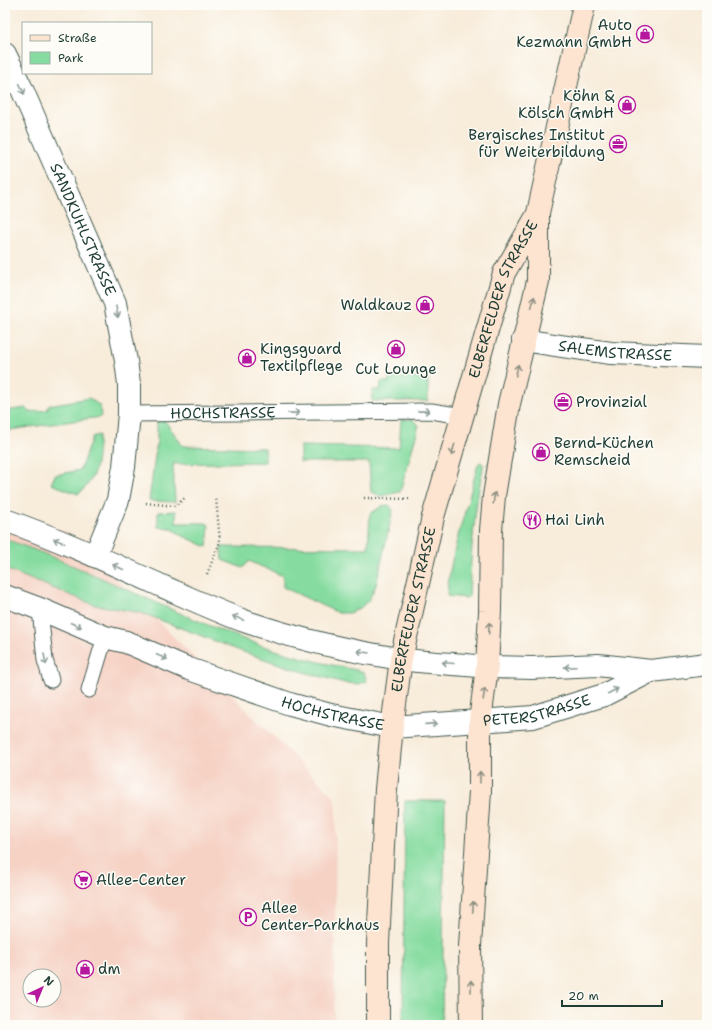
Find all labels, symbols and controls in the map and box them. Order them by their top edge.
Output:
place label: Auto Kezmann GmbH [516,15,632,52]
legend [22,22,152,74]
shop icon: Auto Kezmann GmbH [635,24,655,44]
text: Straße [58,30,97,46]
text: Park [58,50,84,66]
one-way arrow [19,83,26,95]
place label: Köhn & Kölsch GmbH [518,86,615,123]
shop icon: Köhn & Kölsch GmbH [617,95,637,115]
place label: Bergisches Institut für Weiterbildung [468,125,605,162]
office icon: Bergisches Institut für Weiterbildung [608,134,628,154]
street label: SANDKUHLSTRASSE [45,160,121,299]
street label: ELBERFELDER STRASSE [464,216,542,381]
place label: Waldkauz [341,295,412,315]
shop icon: Waldkauz [415,295,435,315]
one-way arrow [529,296,537,309]
one-way arrow [113,305,121,318]
street label: SALEMSTRASSE [557,336,672,366]
place label: Kingsguard Textilpflege [260,339,343,376]
shop icon: Cut Lounge [386,339,406,359]
shop icon: Kingsguard Textilpflege [237,348,257,368]
place label: Cut Lounge [355,359,437,379]
one-way arrow [513,364,521,377]
office icon: Provinzial [553,392,573,412]
place label: Provinzial [576,392,648,412]
street label: HOCHSTRASSE [170,403,276,424]
one-way arrow [417,407,430,415]
one-way arrow [287,409,300,417]
place label: Bernd-Küchen Remscheid [554,433,654,470]
shop icon: Bernd-Küchen Remscheid [531,442,551,462]
one-way arrow [449,443,456,456]
one-way arrow [490,492,498,505]
restaurant icon: Hai Linh [522,510,542,530]
place label: Hai Linh [545,510,605,530]
street label: ELBERFELDER STRASSE [387,525,440,693]
one-way arrow [53,537,65,544]
one-way arrow [113,562,125,570]
one-way arrow [232,614,244,621]
one-way arrow [70,622,82,629]
one-way arrow [485,622,493,635]
one-way arrow [357,648,370,656]
one-way arrow [42,652,50,665]
one-way arrow [156,654,168,662]
one-way arrow [442,660,455,667]
one-way arrow [564,663,577,670]
one-way arrow [606,687,618,694]
one-way arrow [480,688,487,701]
street label: PETERSTRASSE [482,690,593,731]
street label: HOCHSTRASSE [278,692,386,735]
one-way arrow [424,721,437,728]
one-way arrow [476,771,484,784]
supermarket icon: Allee-Center [73,870,93,890]
place label: Allee-Center [96,870,186,890]
place label: Allee Center-Parkhaus [261,898,380,935]
one-way arrow [469,901,476,914]
parking icon: Allee Center-Parkhaus [238,907,258,927]
shop icon: dm [75,959,95,979]
place label: dm [98,959,120,979]
north arrow [22,968,62,1008]
text: N [40,973,57,990]
one-way arrow [467,980,474,993]
scale bar [562,982,662,1008]
text: 20 m [568,988,599,1004]

